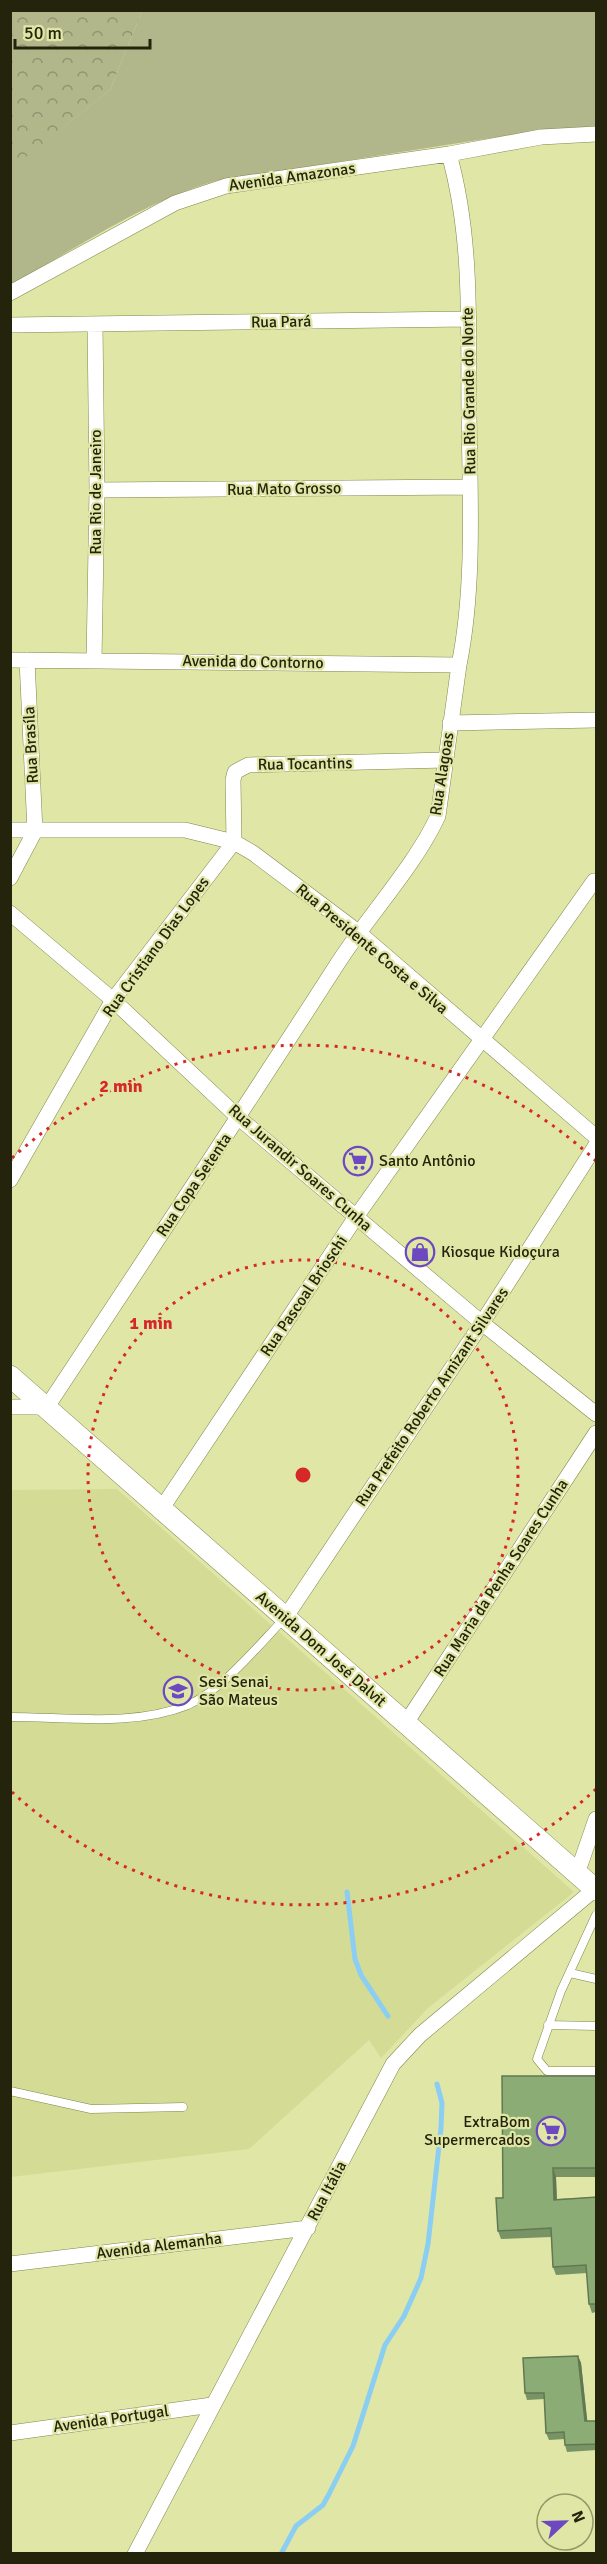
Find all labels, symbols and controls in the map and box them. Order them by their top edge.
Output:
scale bar [15,12,150,50]
text: 50 m [24,22,62,44]
street label: Avenida Amazonas [227,158,357,196]
street label: Rua Rio Grande do Norte [458,307,480,475]
street label: Rua Pará [251,311,311,333]
street label: Rua Rio de Janeiro [86,429,106,555]
street label: Rua Mato Grosso [227,478,341,500]
street label: Avenida do Contorno [182,651,324,673]
street label: Rua Brasíla [19,706,43,784]
street label: Rua Alagoas [426,731,458,817]
street label: Rua Tocantins [257,753,353,775]
street label: Rua Cristiano Dias Lopes [98,873,214,1021]
street label: Rua Presidente Costa e Silva [292,880,452,1018]
text: 2 min [99,1075,143,1097]
street label: Rua Jurandir Soares Cunha [224,1100,376,1236]
street label: Rua Copa Setenta [152,1129,236,1241]
supermarket icon: Santo Antônio [342,1145,374,1177]
place label: Santo Antônio [379,1151,476,1171]
street label: Rua Pascoal Brioschi [256,1232,352,1360]
shop icon: Kiosque Kidoçura [404,1236,436,1268]
place label: Kiosque Kidoçura [441,1242,560,1262]
street label: Rua Prefeito Roberto Arnizant Silvares [351,1284,513,1510]
text: 1 min [129,1312,173,1334]
centre of rings [293,1465,313,1485]
street label: Rua Maria da Penha Soares Cunha [429,1475,573,1681]
street label: Avenida Dom José Dalvit [252,1587,391,1711]
place label: Sesi Senai São Mateus [199,1672,278,1710]
school or university icon: Sesi Senai São Mateus [162,1675,194,1707]
place label: ExtraBom Supermercados [424,2112,530,2150]
supermarket icon: ExtraBom Supermercados [535,2115,567,2147]
street label: Rua Itália [303,2158,351,2224]
street label: Avenida Alemanha [95,2228,223,2264]
street label: Avenida Portugal [52,2401,170,2437]
north arrow [535,2492,595,2552]
text: N [567,2508,589,2526]

